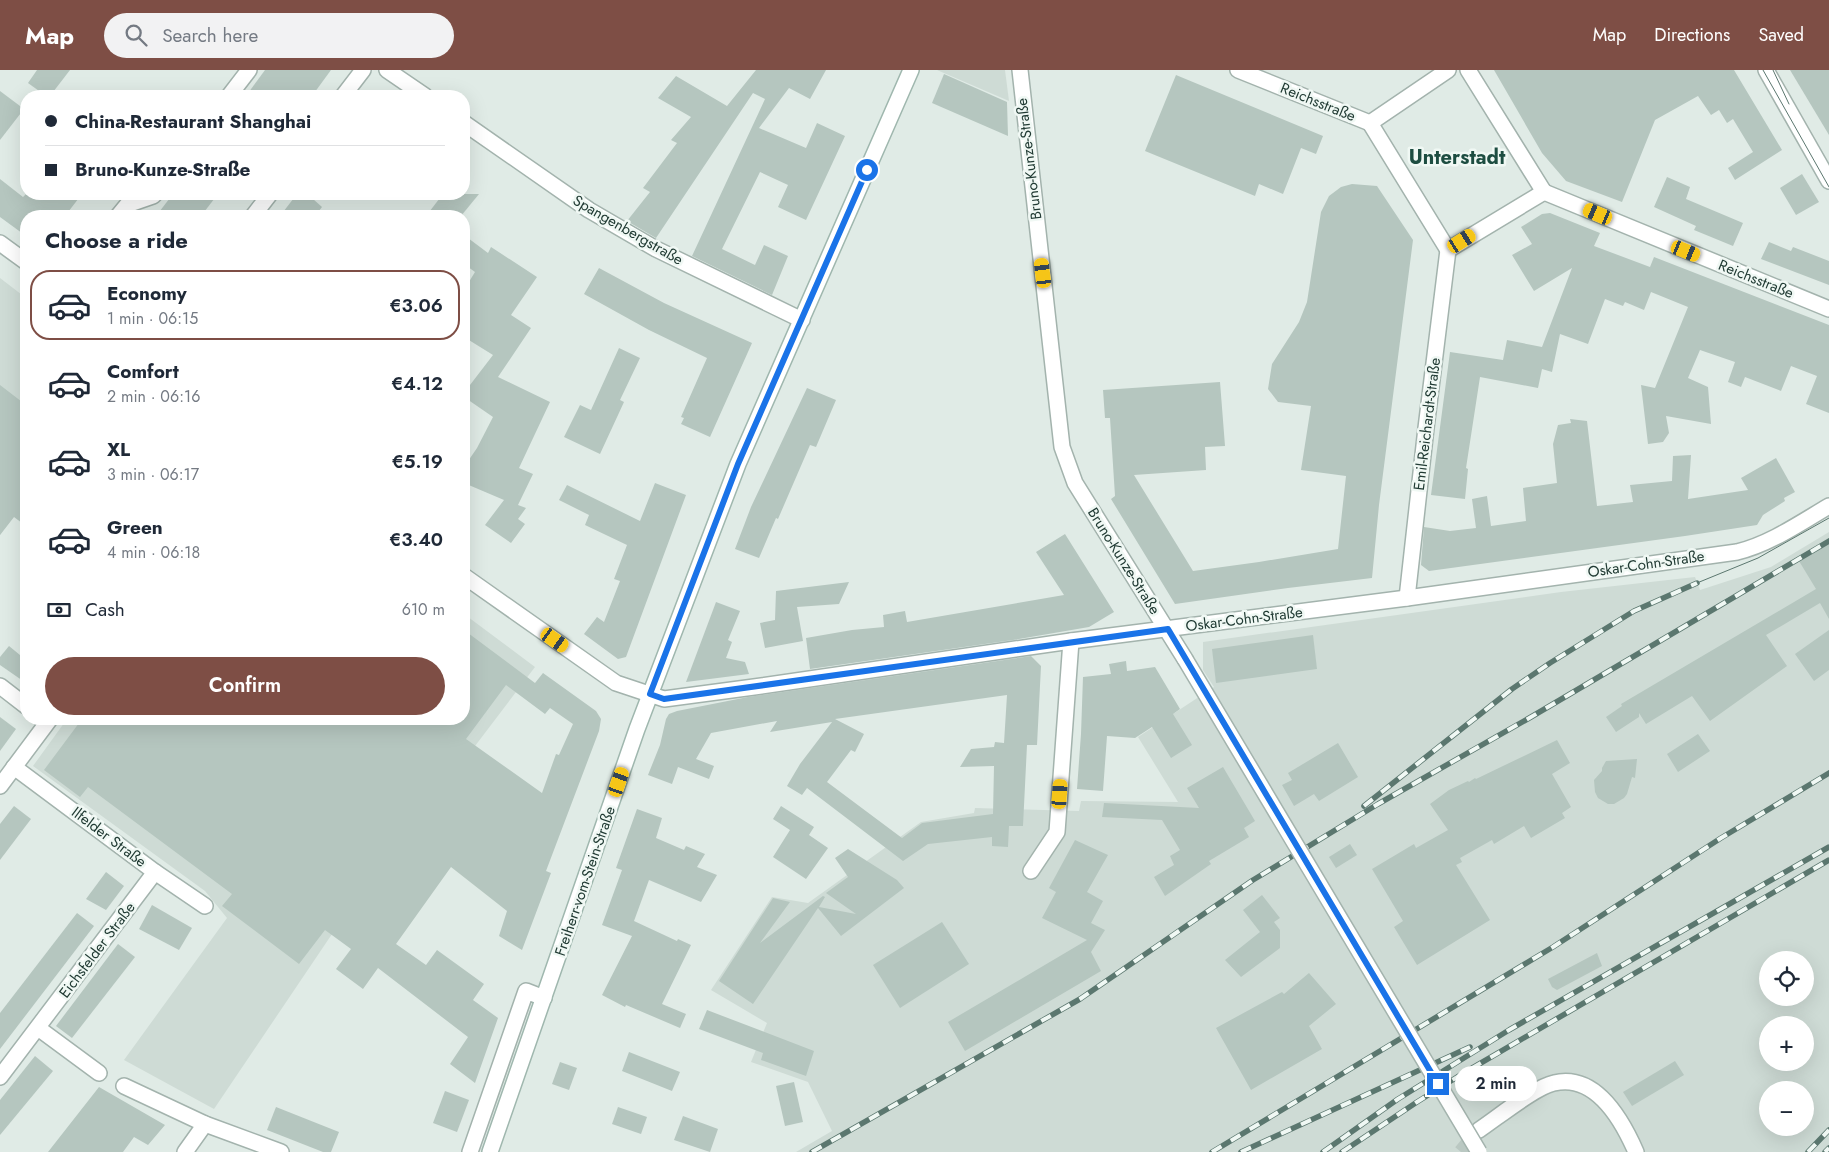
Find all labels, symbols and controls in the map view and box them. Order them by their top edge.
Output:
search box [104,13,454,58]
text: Map [25,18,74,53]
icon: search [122,21,150,49]
text: Search here [162,22,258,49]
text: Map [1593,22,1626,48]
text: Directions [1654,22,1730,48]
text: Saved [1758,22,1804,48]
street label: Reichsstraße [1277,77,1359,127]
street label: Bruno-Kunze-Straße [1011,97,1047,221]
text: China-Restaurant Shanghai [75,108,311,135]
district label: Unterstadt [1409,143,1506,172]
text: Bruno-Kunze-Straße [75,156,250,183]
route start [856,159,878,181]
street label: Spangenbergstraße [569,189,687,271]
car [1581,201,1614,227]
text: Choose a ride [45,224,188,256]
car [1445,227,1478,255]
car [1669,238,1702,264]
street label: Reichsstraße [1715,254,1797,304]
car [1033,257,1052,289]
text: Economy [107,280,187,307]
icon: car [47,283,92,328]
text: €3.06 [390,292,443,319]
text: 1 min · 06:15 [107,307,198,330]
street label: Emil-Reichardt-Straße [1408,356,1446,492]
text: Comfort [107,358,179,385]
icon: car [47,361,92,406]
text: €4.12 [391,370,443,397]
text: 2 min · 06:16 [107,385,200,408]
text: XL [107,436,130,463]
icon: car [47,439,92,484]
text: €5.19 [392,448,443,475]
text: 3 min · 06:17 [107,463,199,486]
street label: Bruno-Kunze-Straße [1082,503,1166,619]
text: Green [107,514,163,541]
icon: car [47,517,92,562]
text: €3.40 [389,526,443,553]
text: 4 min · 06:18 [107,541,200,564]
street label: Oskar-Cohn-Straße [1586,545,1706,583]
icon: cash [45,596,73,624]
text: Cash [85,596,125,623]
text: 610 m [402,598,445,621]
street label: Oskar-Cohn-Straße [1184,601,1304,637]
car [538,625,571,655]
button: Confirm [45,657,445,715]
car [607,765,630,799]
car [1051,779,1068,809]
street label: Ilfelder Straße [67,801,151,873]
street label: Freiherr-vom-Stein-Straße [549,803,621,959]
street label: Eichsfelder Straße [54,897,141,1003]
map controls [1759,951,1814,1136]
button: locate [1759,951,1814,1006]
button: + [1759,1016,1814,1071]
callout: 2 min [1456,1066,1538,1102]
text: 2 min [1475,1072,1517,1095]
route end [1427,1073,1449,1095]
button: − [1759,1081,1814,1136]

